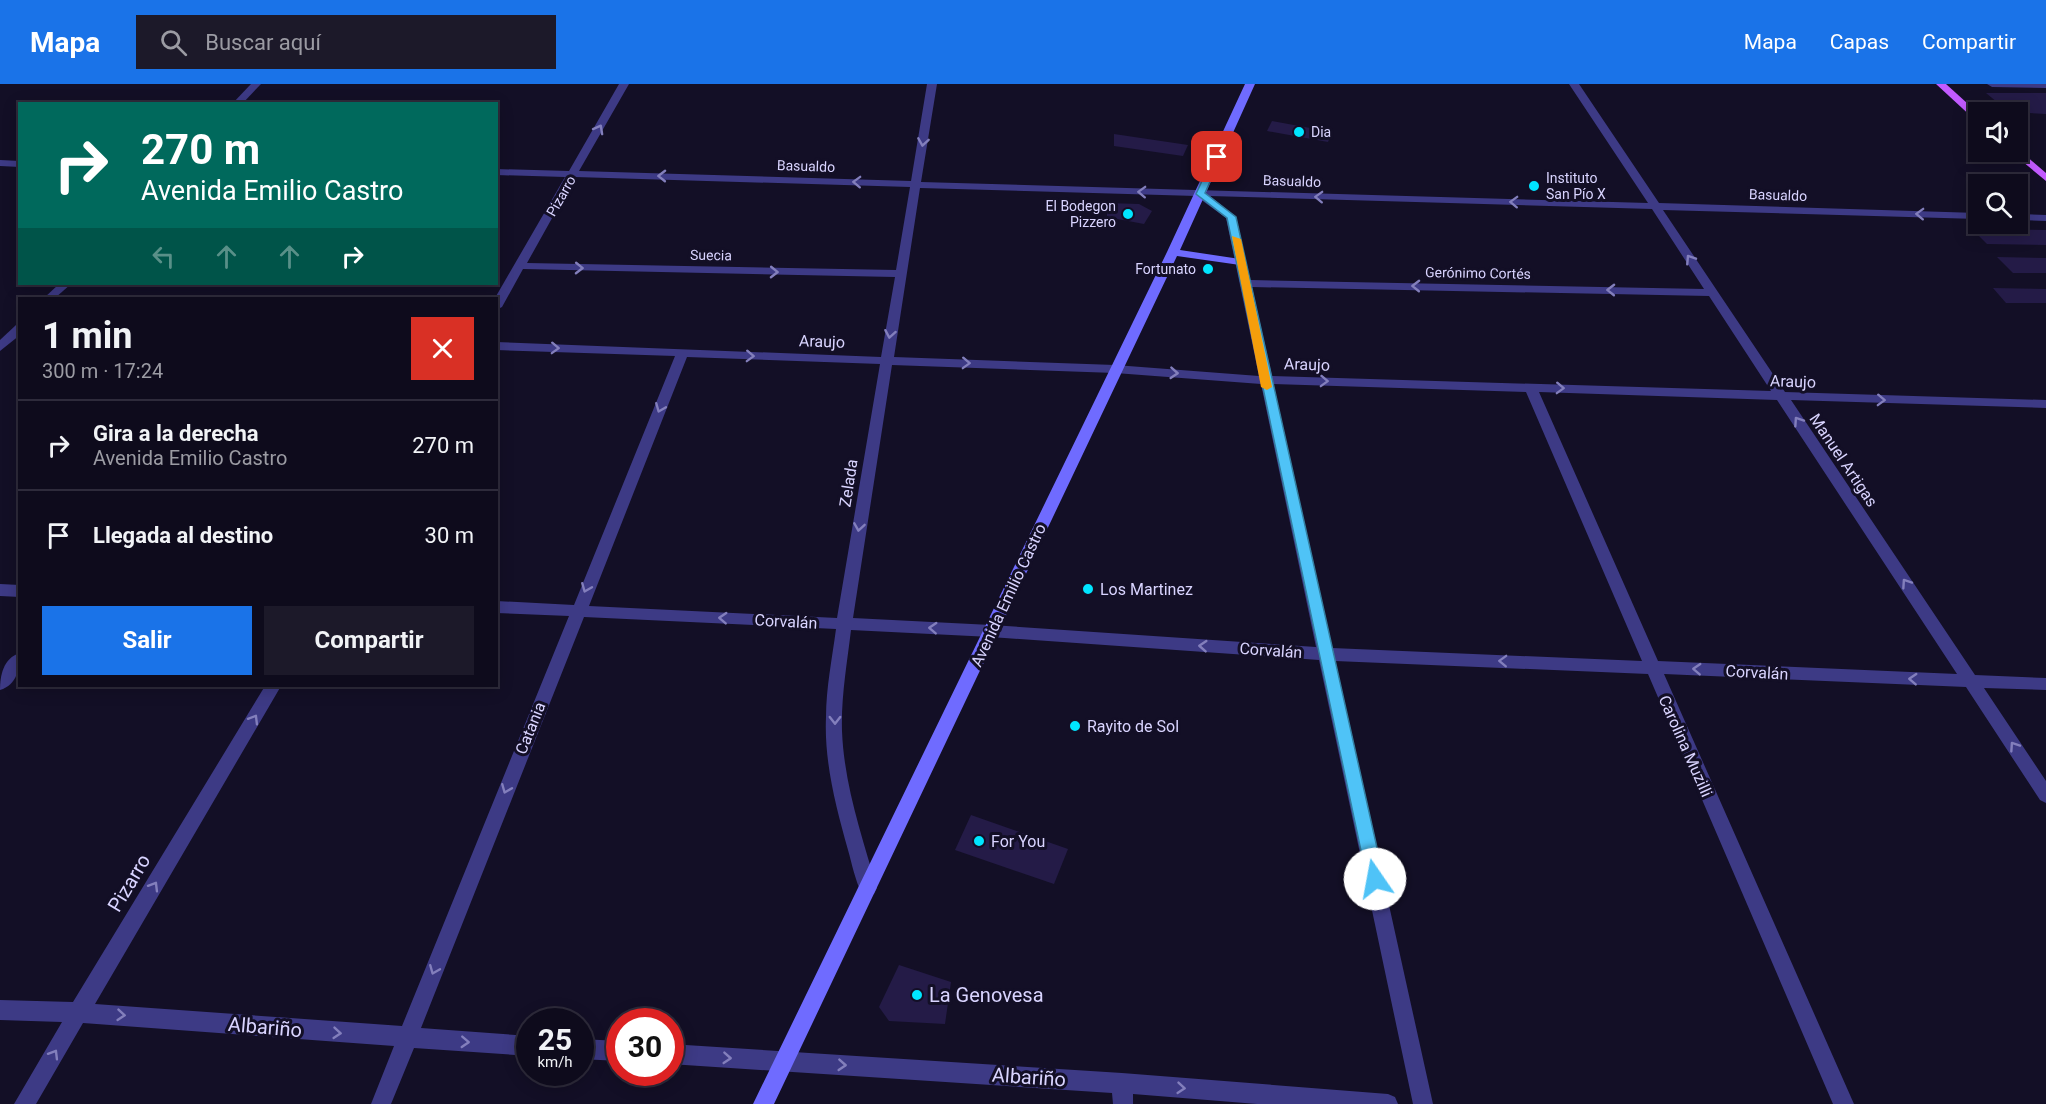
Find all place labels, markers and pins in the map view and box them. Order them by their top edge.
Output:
place label: Dia [1311,124,1331,140]
marker: Dia [1292,125,1306,139]
pin [1191,131,1242,182]
place label: Instituto San Pío X [1546,170,1606,202]
marker: Instituto San Pío X [1527,179,1541,193]
place label: El Bodegon Pizzero [1046,198,1116,230]
marker: El Bodegon Pizzero [1121,207,1135,221]
place label: Fortunato [1135,261,1196,277]
marker: Fortunato [1201,262,1215,276]
place label: Los Martinez [1100,580,1193,599]
marker: Los Martinez [1081,582,1095,596]
place label: Rayito de Sol [1087,717,1179,736]
marker: Rayito de Sol [1068,719,1082,733]
place label: For You [991,832,1045,851]
marker: For You [972,834,986,848]
place label: La Genovesa [929,983,1044,1007]
marker: La Genovesa [910,988,924,1002]

